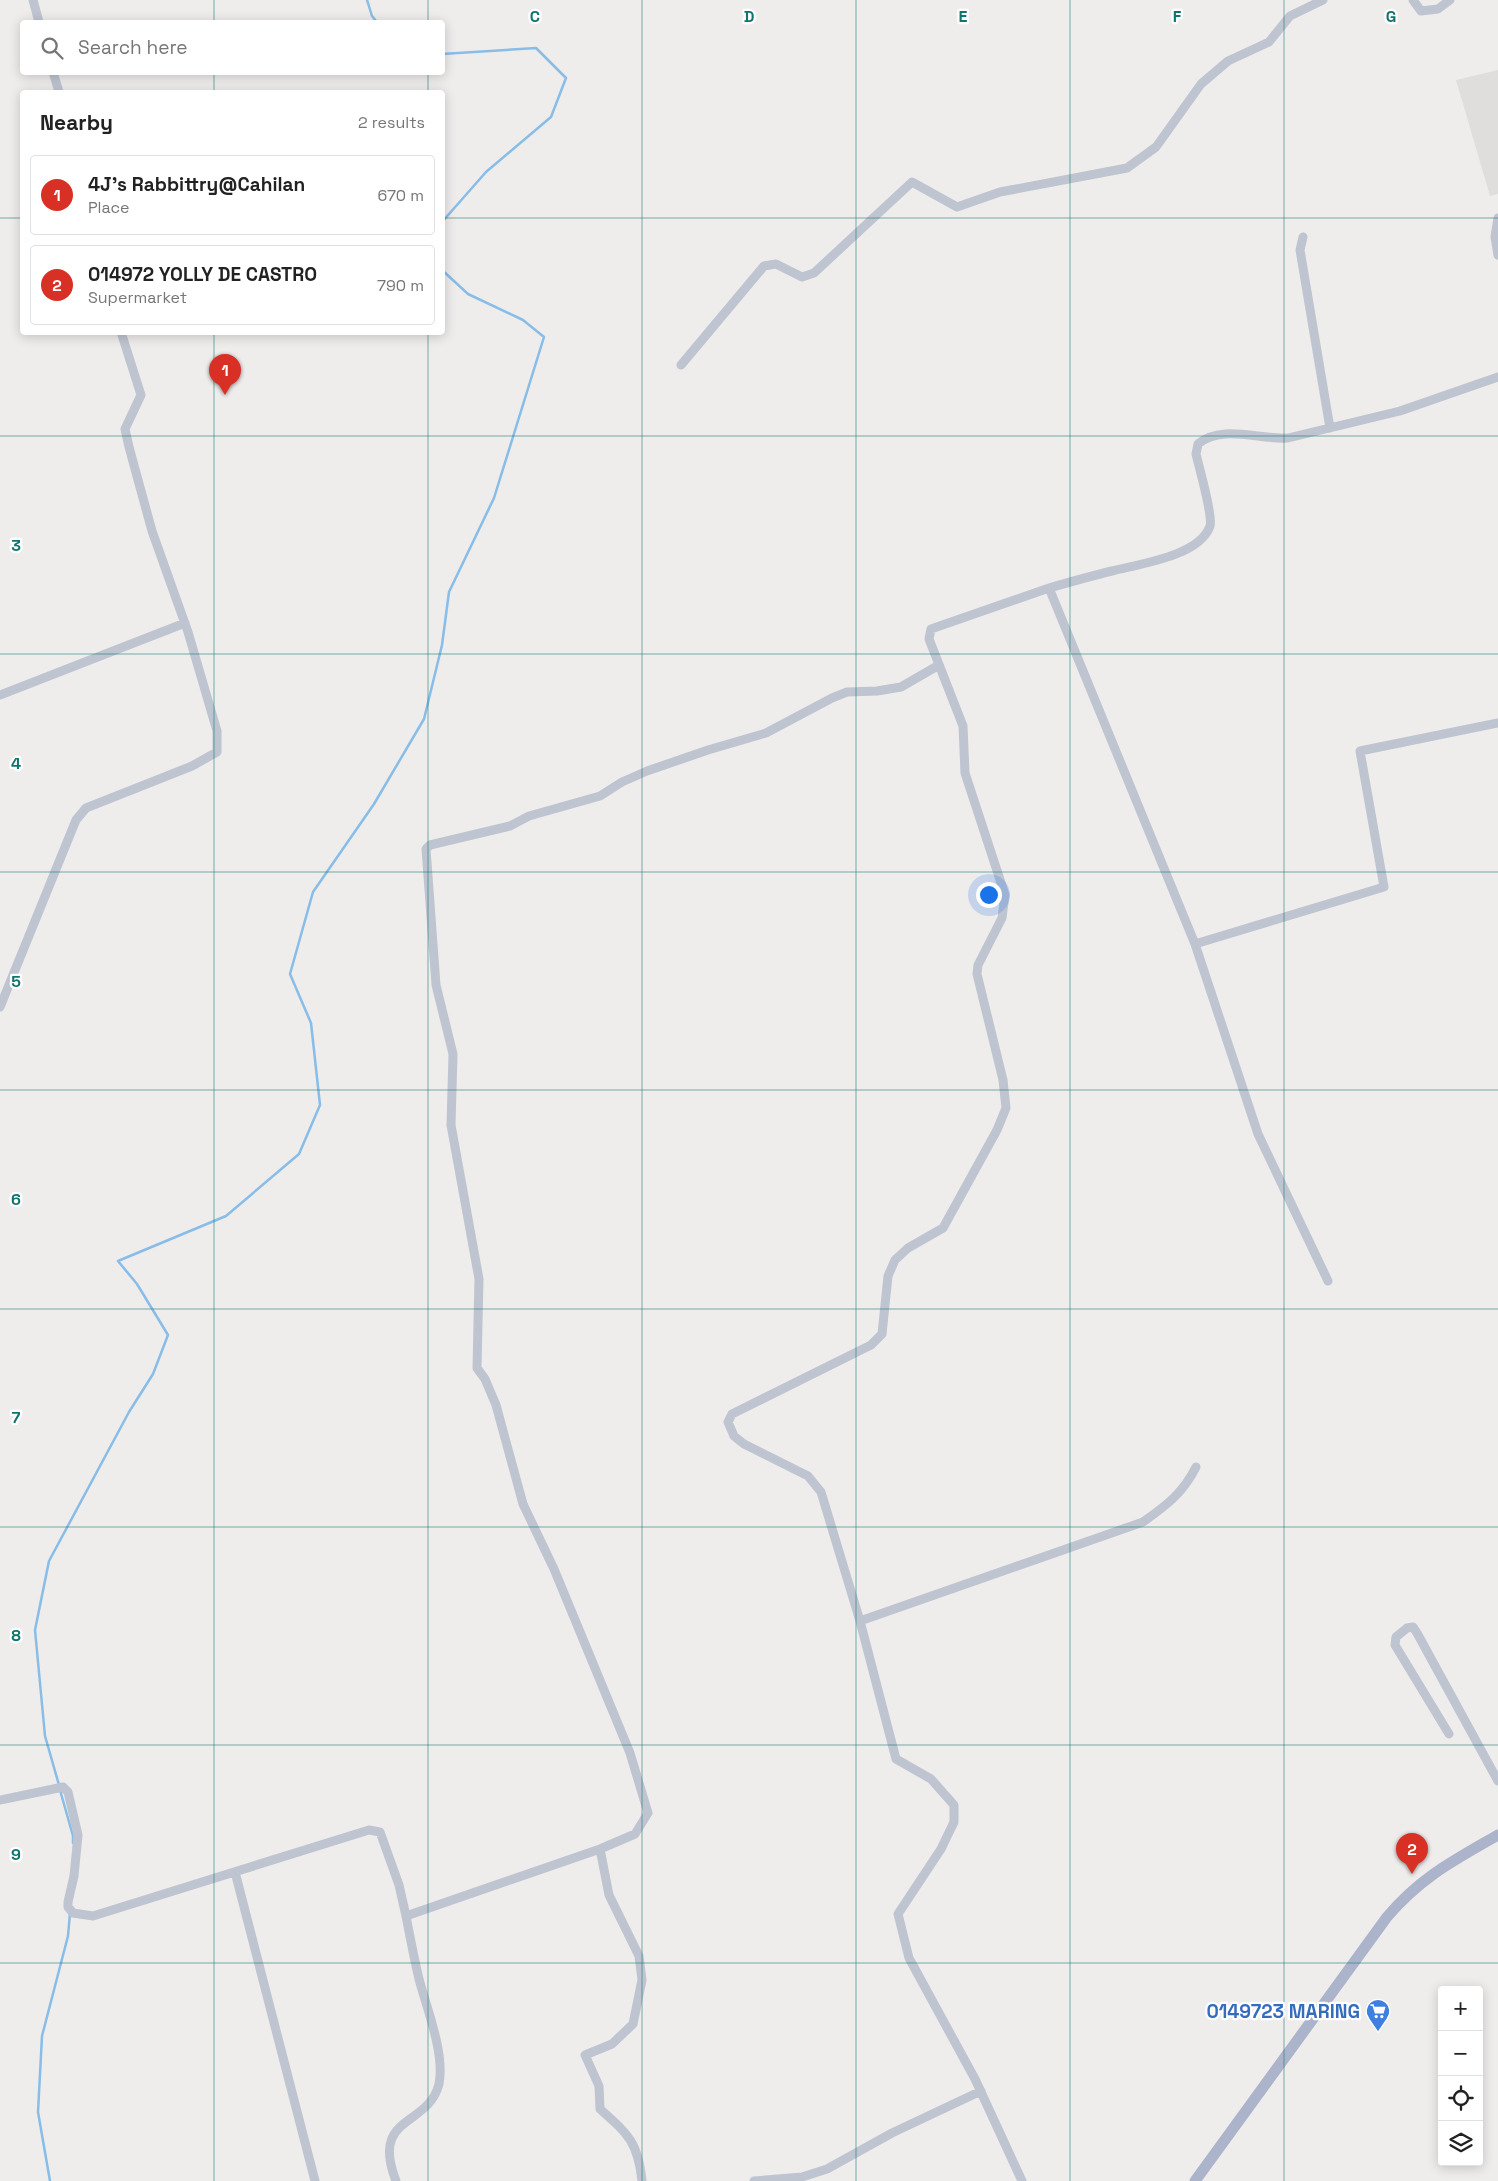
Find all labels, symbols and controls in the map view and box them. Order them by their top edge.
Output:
text: C [530,6,540,27]
text: D [744,6,754,27]
text: E [959,6,968,27]
text: F [1173,6,1182,27]
text: G [1386,6,1396,27]
search box [20,20,445,75]
icon: search [38,34,66,62]
text: Search here [78,35,188,60]
text: Nearby [40,109,113,136]
text: 2 results [358,112,425,133]
text: 4J's Rabbittry@Cahilan [88,172,305,197]
text: 1 [53,185,61,206]
text: 670 m [377,185,424,206]
text: Place [88,197,130,218]
text: 014972 YOLLY DE CASTRO [88,262,317,287]
text: 2 [52,275,62,296]
text: 790 m [377,275,424,296]
text: Supermarket [88,287,187,308]
pin: 1 [209,354,241,395]
text: 3 [11,535,21,556]
text: 4 [11,753,21,774]
your location [976,882,1002,908]
text: 5 [11,971,21,992]
text: 6 [11,1189,21,1210]
text: 7 [12,1407,21,1428]
text: 8 [11,1625,21,1646]
pin: 2 [1396,1833,1428,1874]
text: 9 [11,1844,21,1865]
map controls [1438,1986,1483,2166]
button: + [1438,1986,1483,2031]
supermarket icon: 0149723 MARING [1365,1998,1391,2032]
place label: 0149723 MARING [1206,1999,1360,2024]
button: − [1438,2031,1483,2076]
button: locate [1438,2076,1483,2121]
button: layers [1438,2121,1483,2166]

